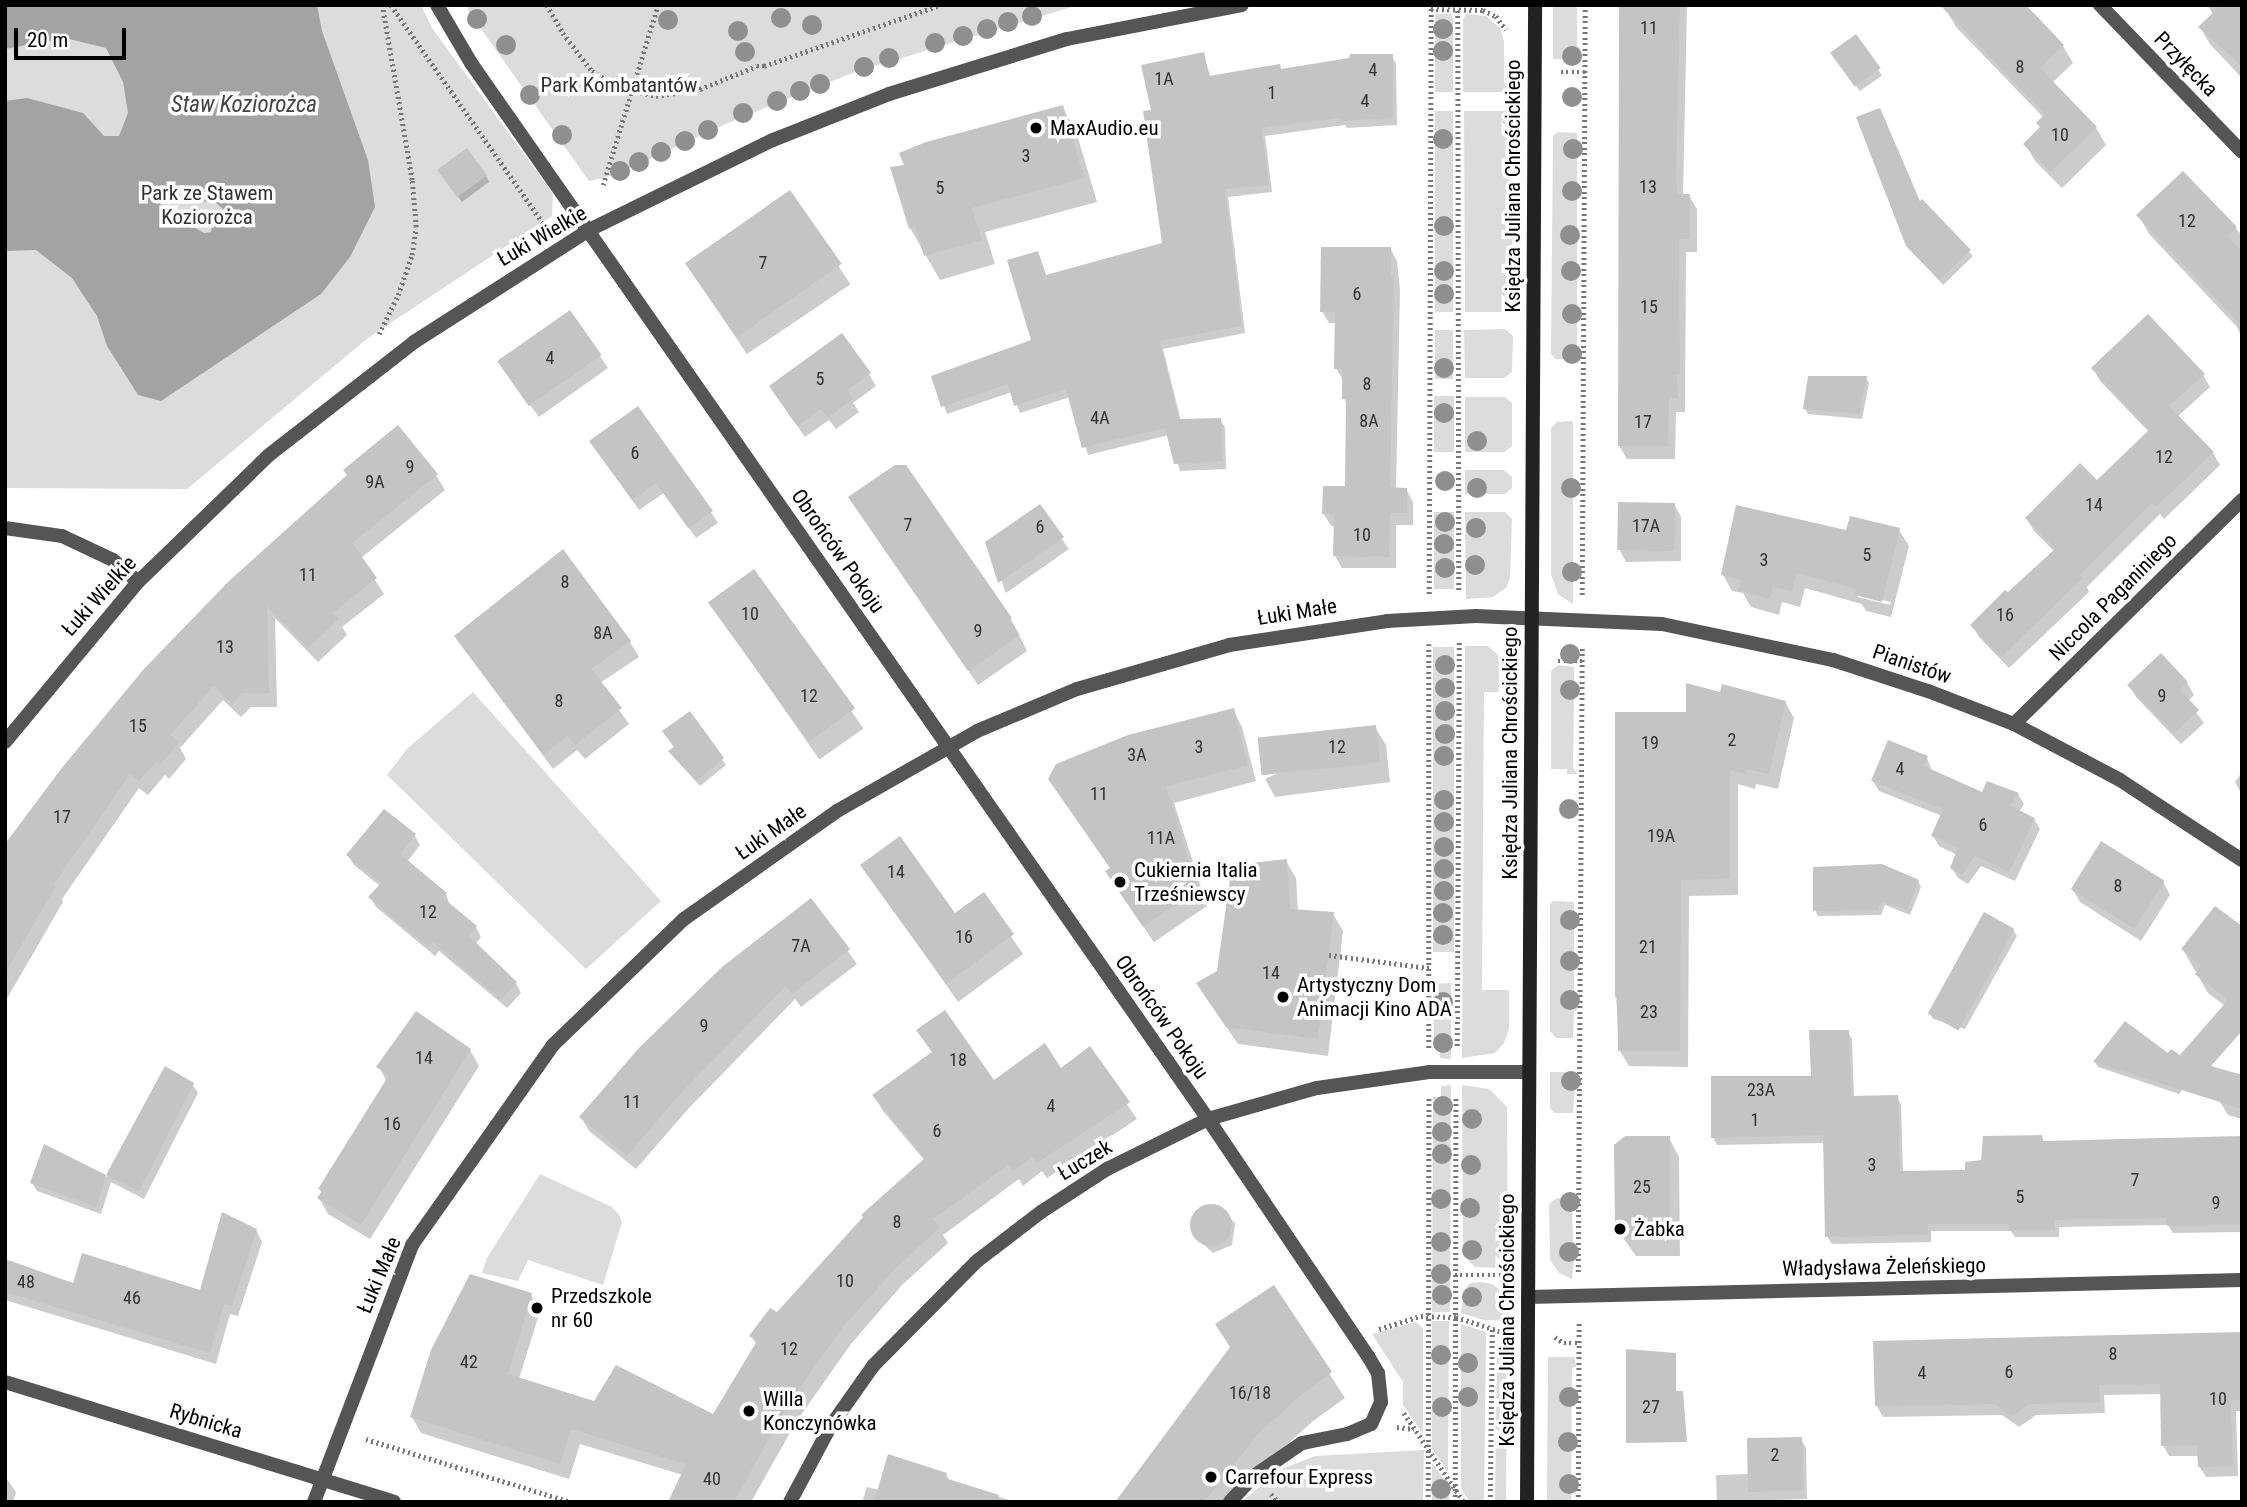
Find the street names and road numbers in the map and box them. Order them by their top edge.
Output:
street label: Przyłęcka [2149,26,2223,102]
street label: Księdza Juliana Chrościckiego [1500,60,1526,312]
street label: Łuki Wielkie [493,200,591,272]
street label: Obrońców Pokoju [786,484,890,618]
street label: Niccola Paganiniego [2044,528,2182,666]
street label: Łuki Wielkie [57,551,141,641]
street label: Łuki Małe [1255,593,1339,631]
street label: Księdza Juliana Chrościckiego [1497,627,1523,879]
street label: Pianistów [1869,639,1955,689]
street label: Łuki Małe [731,799,811,865]
street label: Obrońców Pokoju [1110,950,1214,1084]
street label: Łuczek [1054,1134,1116,1186]
street label: Księdza Juliana Chrościckiego [1494,1194,1520,1446]
street label: Łuki Małe [352,1233,406,1317]
street label: Władysława Żeleńskiego [1782,1253,1986,1281]
street label: Rybnicka [167,1398,245,1444]

